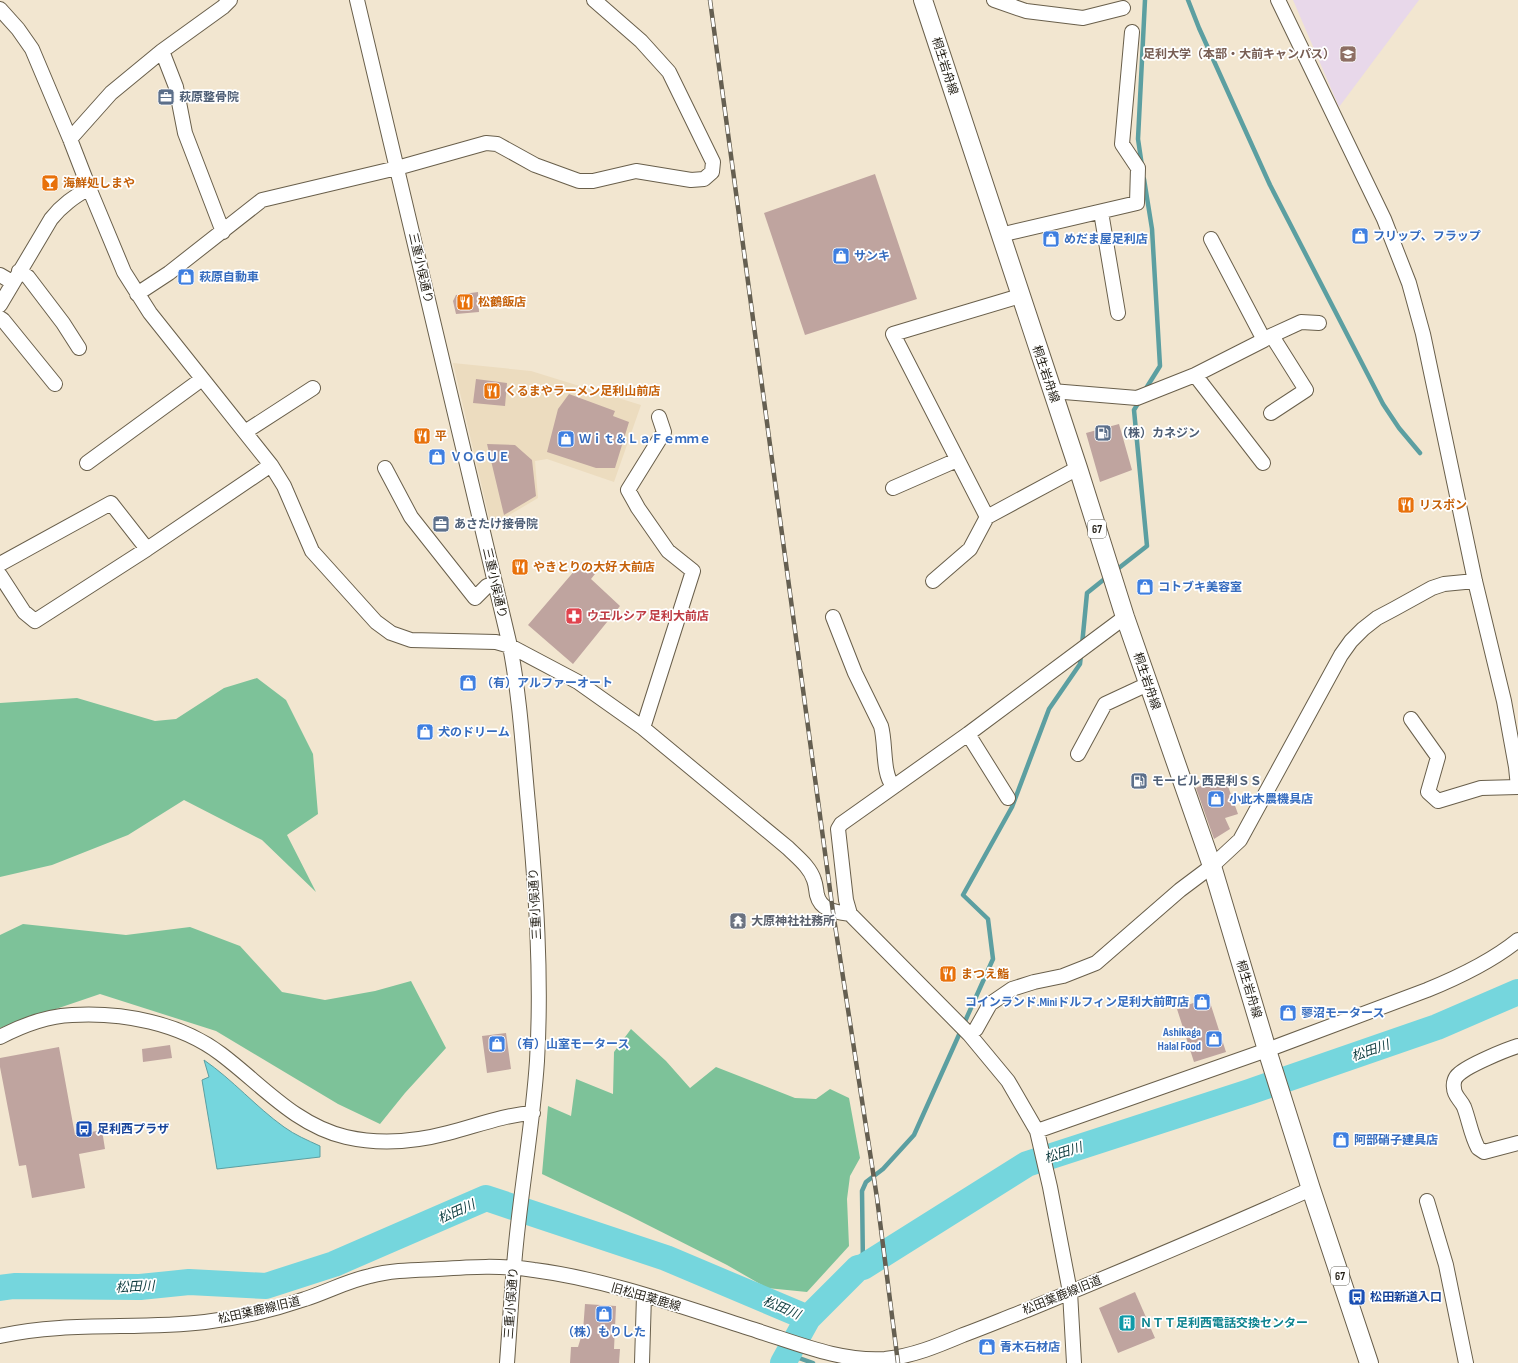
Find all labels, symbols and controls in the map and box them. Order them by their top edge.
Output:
street label: 桐生岩舟線 [928,35,961,97]
school or university icon: 足利大学（本部・大前キャンパス） [1338,44,1358,64]
place label: 足利大学（本部・大前キャンパス） [1143,47,1335,62]
office icon: 萩原整骨院 [156,87,176,107]
place label: 萩原整骨院 [179,90,239,105]
bar icon: 海鮮処しまや [40,173,60,193]
place label: 海鮮処しまや [63,176,135,191]
shop icon: フリップ、フラップ [1350,226,1370,246]
shop icon: めだま屋足利店 [1041,229,1061,249]
place label: フリップ、フラップ [1373,229,1481,244]
street label: 三重小俣通り [405,231,436,305]
place label: めだま屋足利店 [1064,232,1148,247]
shop icon: サンキ [831,246,851,266]
place label: サンキ [854,249,890,264]
shop icon: 萩原自動車 [176,267,196,287]
place label: 萩原自動車 [199,270,259,285]
restaurant icon: 松鶴飯店 [455,292,475,312]
place label: 松鶴飯店 [478,295,526,310]
street label: 桐生岩舟線 [1029,343,1062,405]
restaurant icon: くるまやラーメン足利山前店 [482,381,502,401]
place label: くるまやラーメン足利山前店 [505,384,660,399]
fuel station icon: （株）カネジン [1093,423,1113,443]
restaurant icon: 平 [412,426,432,446]
place label: （株）カネジン [1116,426,1200,441]
place label: 平 [435,429,447,444]
shop icon: Ｗｉｔ＆ＬａＦｅｍｍｅ [556,429,576,449]
place label: Ｗｉｔ＆ＬａＦｅｍｍｅ [579,432,711,447]
shop icon: ＶＯＧＵＥ [427,447,447,467]
place label: ＶＯＧＵＥ [450,450,510,465]
restaurant icon: リスボン [1396,495,1416,515]
place label: リスボン [1419,498,1467,513]
office icon: あさたけ接骨院 [431,514,451,534]
place label: あさたけ接骨院 [454,517,538,532]
road number: 67 [1088,520,1106,538]
street label: 三重小俣通り [479,546,510,620]
restaurant icon: やきとりの大好 大前店 [510,557,530,577]
place label: やきとりの大好 大前店 [533,560,655,575]
shop icon: コトブキ美容室 [1135,577,1155,597]
place label: コトブキ美容室 [1158,580,1242,595]
pharmacy icon: ウエルシア 足利大前店 [564,606,584,626]
place label: ウエルシア 足利大前店 [587,609,709,624]
street label: 桐生岩舟線 [1130,650,1163,712]
shop icon: （有）アルファーオート [458,673,478,693]
place label: （有）アルファーオート [481,676,613,691]
shop icon: 犬のドリーム [415,722,435,742]
place label: 犬のドリーム [438,725,510,740]
fuel station icon: モービル 西足利ＳＳ [1129,771,1149,791]
place label: モービル 西足利ＳＳ [1152,774,1262,789]
shop icon: 小此木農機具店 [1206,789,1226,809]
place label: 小此木農機具店 [1229,792,1313,807]
street label: 三重小俣通り [526,868,545,940]
temple icon: 大原神社社務所 [728,911,748,931]
place label: 大原神社社務所 [751,914,835,929]
street label: 桐生岩舟線 [1233,958,1264,1020]
restaurant icon: まつえ鮨 [938,964,958,984]
place label: まつえ鮨 [961,967,1009,982]
shop icon: コインランド.Miniドルフィン足利大前町店 [1192,992,1212,1012]
place label: コインランド.Miniドルフィン足利大前町店 [965,995,1189,1010]
shop icon: 蓼沼モータース [1278,1003,1298,1023]
place label: 蓼沼モータース [1301,1006,1384,1021]
place label: Ashikaga Halal Food [1158,1025,1201,1054]
shop icon: Ashikaga Halal Food [1204,1029,1224,1049]
shop icon: （有）山室モータース [487,1034,507,1054]
water label: 松田川 [1349,1036,1393,1065]
place label: （有）山室モータース [510,1037,629,1052]
bus stop icon: 足利西プラザ [74,1119,94,1139]
place label: 足利西プラザ [97,1122,169,1137]
shop icon: 阿部硝子建具店 [1331,1130,1351,1150]
place label: 阿部硝子建具店 [1354,1133,1438,1148]
water label: 松田川 [1042,1139,1086,1167]
water label: 松田川 [435,1196,479,1227]
street label: 三重小俣通り [502,1267,521,1339]
road number: 67 [1331,1267,1349,1285]
street label: 松田葉鹿線旧道 [1020,1273,1104,1318]
water label: 松田川 [115,1278,157,1296]
street label: 旧松田葉鹿線 [609,1280,683,1315]
bus stop icon: 松田新道入口 [1347,1287,1367,1307]
place label: 松田新道入口 [1370,1290,1442,1305]
water label: 松田川 [761,1293,805,1324]
street label: 松田葉鹿線旧道 [216,1294,302,1327]
shop icon: （株）もりした [594,1304,614,1324]
building icon: ＮＴＴ足利西電話交換センター [1117,1313,1137,1333]
place label: ＮＴＴ足利西電話交換センター [1140,1316,1308,1331]
place label: （株）もりした [562,1325,646,1340]
shop icon: 青木石材店 [977,1337,997,1357]
place label: 青木石材店 [1000,1340,1060,1355]

